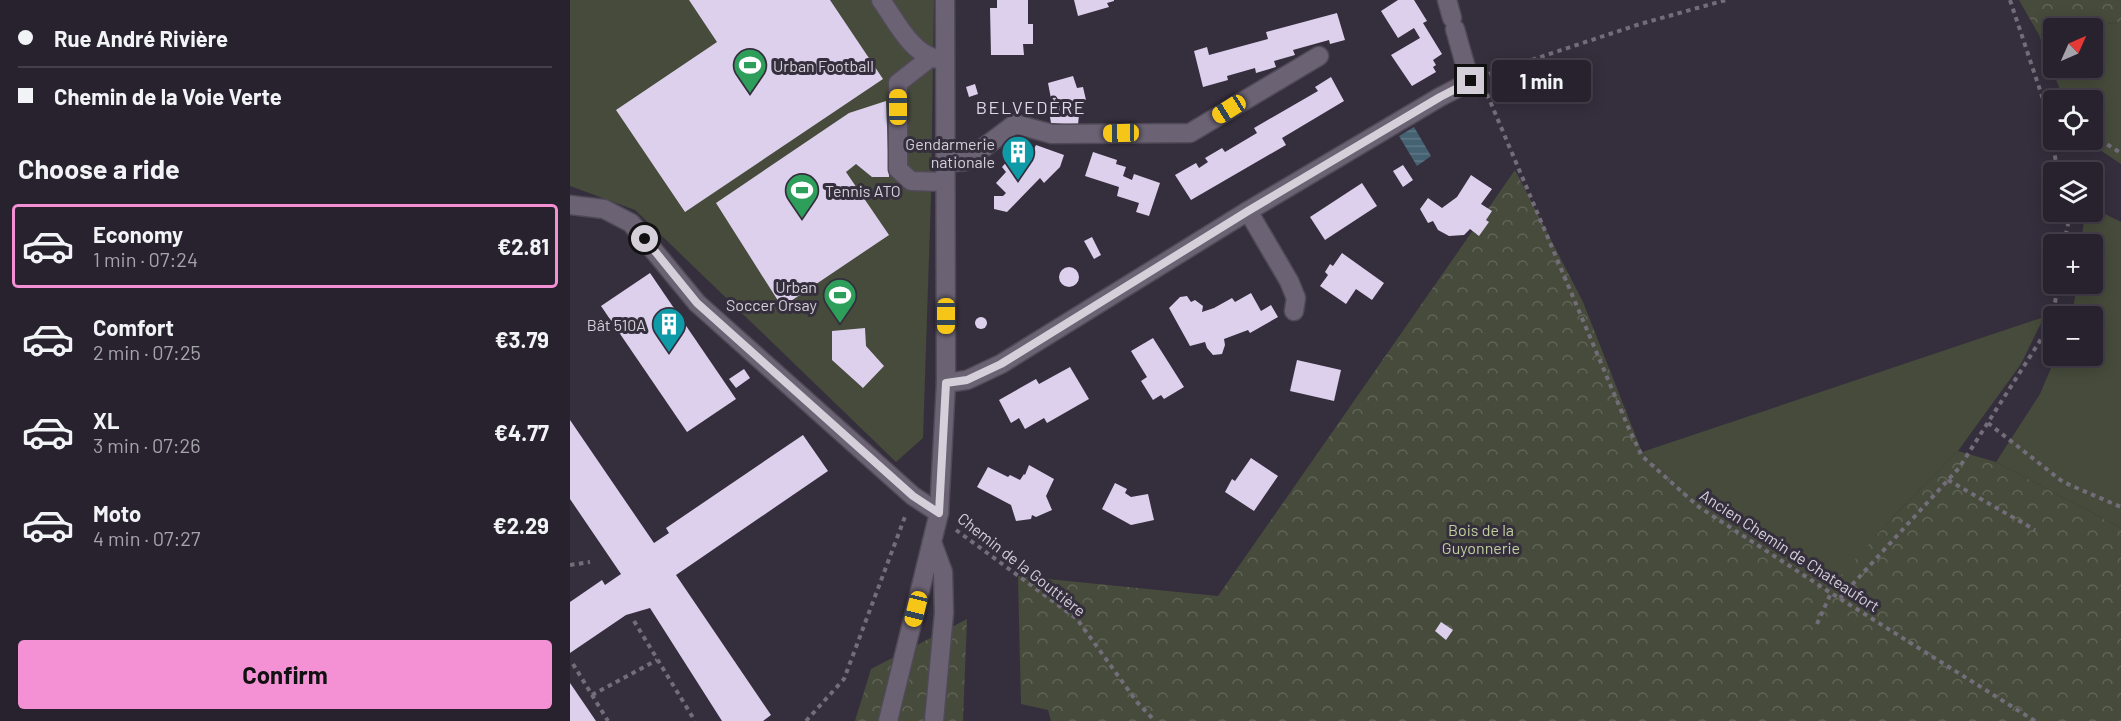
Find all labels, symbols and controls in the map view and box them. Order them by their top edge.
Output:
north arrow [2043,18,2103,78]
map controls [2043,18,2103,366]
text: Rue André Rivière [54,25,228,51]
sports icon: Urban Football [732,47,768,94]
place label: Urban Football [773,56,874,75]
callout: 1 min [1492,60,1591,102]
route end [1457,67,1484,94]
text: 1 min [1520,69,1563,93]
text: Chemin de la Voie Verte [54,83,282,109]
car [889,89,907,125]
button: locate [2043,90,2103,150]
car [1209,92,1249,126]
district label: BELVEDÈRE [976,96,1086,118]
car [1103,124,1139,142]
place label: Gendarmerie nationale [905,134,995,171]
building icon: Gendarmerie nationale [1000,134,1036,181]
text: Choose a ride [18,152,180,184]
button: layers [2043,162,2103,222]
sports icon: Tennis ATO [784,172,820,219]
place label: Tennis ATO [825,181,901,200]
icon: car [21,219,75,273]
text: Economy [93,221,183,247]
route start [631,225,658,252]
text: €2.81 [497,233,549,259]
button: + [2043,234,2103,294]
text: 1 min · 07:24 [93,247,198,271]
place label: Urban Soccer Orsay [726,277,818,314]
sports icon: Urban Soccer Orsay [822,277,858,324]
car [937,298,955,334]
building icon: Bât 510A [651,306,687,353]
button: − [2043,306,2103,366]
icon: car [21,312,75,366]
text: Comfort [93,314,174,340]
place label: Bât 510A [587,315,646,334]
text: €3.79 [495,326,549,352]
text: 2 min · 07:25 [93,340,201,364]
icon: car [21,405,75,459]
text: XL [93,407,119,433]
text: €4.77 [494,419,549,445]
text: 3 min · 07:26 [93,433,200,457]
street label: Ancien Chemin de Chateaufort [1697,485,1883,615]
icon: car [21,498,75,552]
text: Moto [93,500,141,526]
street label: Chemin de la Gouttière [954,508,1090,620]
text: €2.29 [493,512,549,538]
park label: Bois de la Guyonnerie [1442,520,1520,557]
text: 4 min · 07:27 [93,526,200,550]
car [903,589,929,629]
button: Confirm [18,640,552,709]

